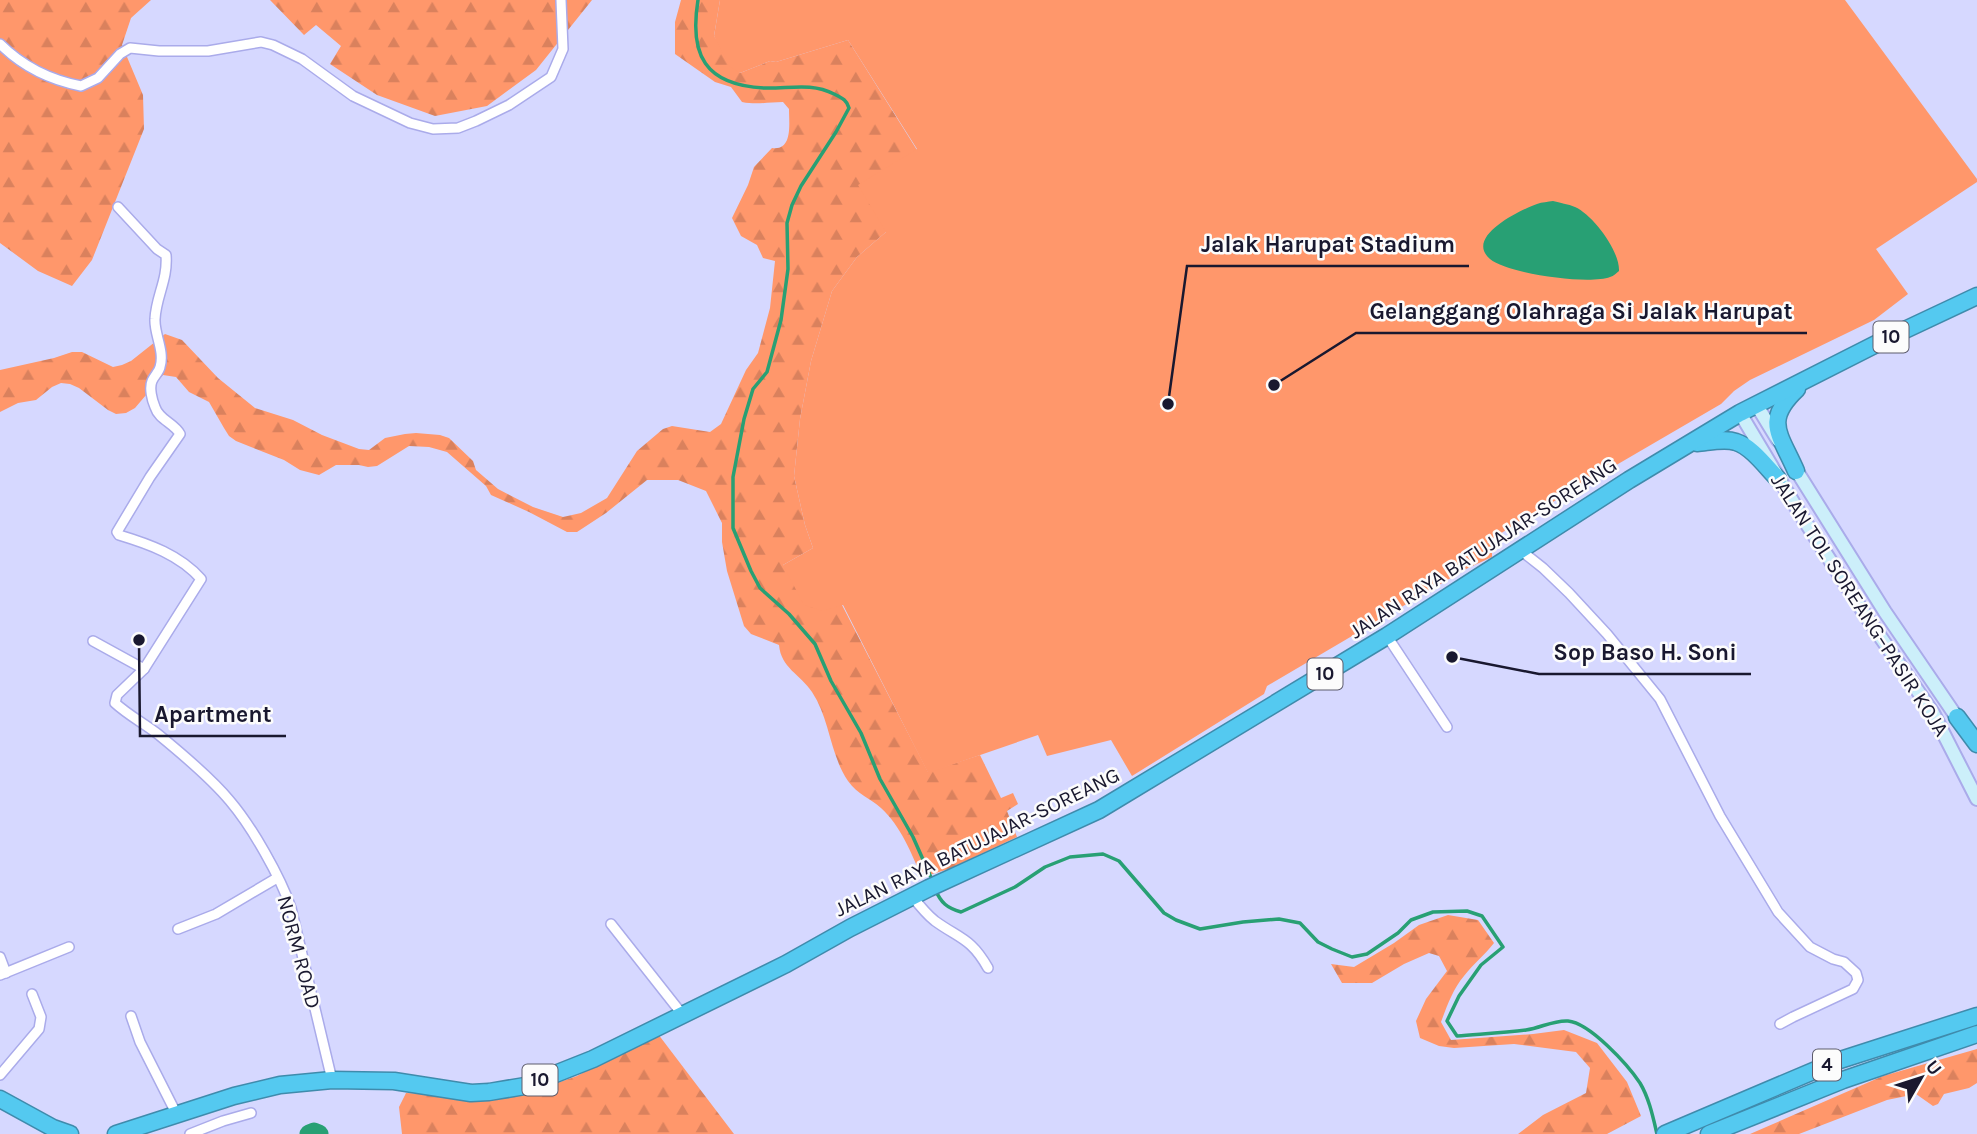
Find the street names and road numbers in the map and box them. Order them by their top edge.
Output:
road number: 10 [1874,322,1909,352]
street label: JALAN RAYA BATUJAJAR-SOREANG [1345,452,1621,644]
street label: JALAN TOL SOREANG–PASIR KOJA [1766,469,1954,741]
road number: 10 [1308,659,1342,690]
street label: JALAN RAYA BATUJAJAR-SOREANG [831,762,1123,922]
street label: NORM ROAD [272,893,326,1011]
road number: 4 [1813,1050,1841,1080]
road number: 10 [522,1064,558,1096]

